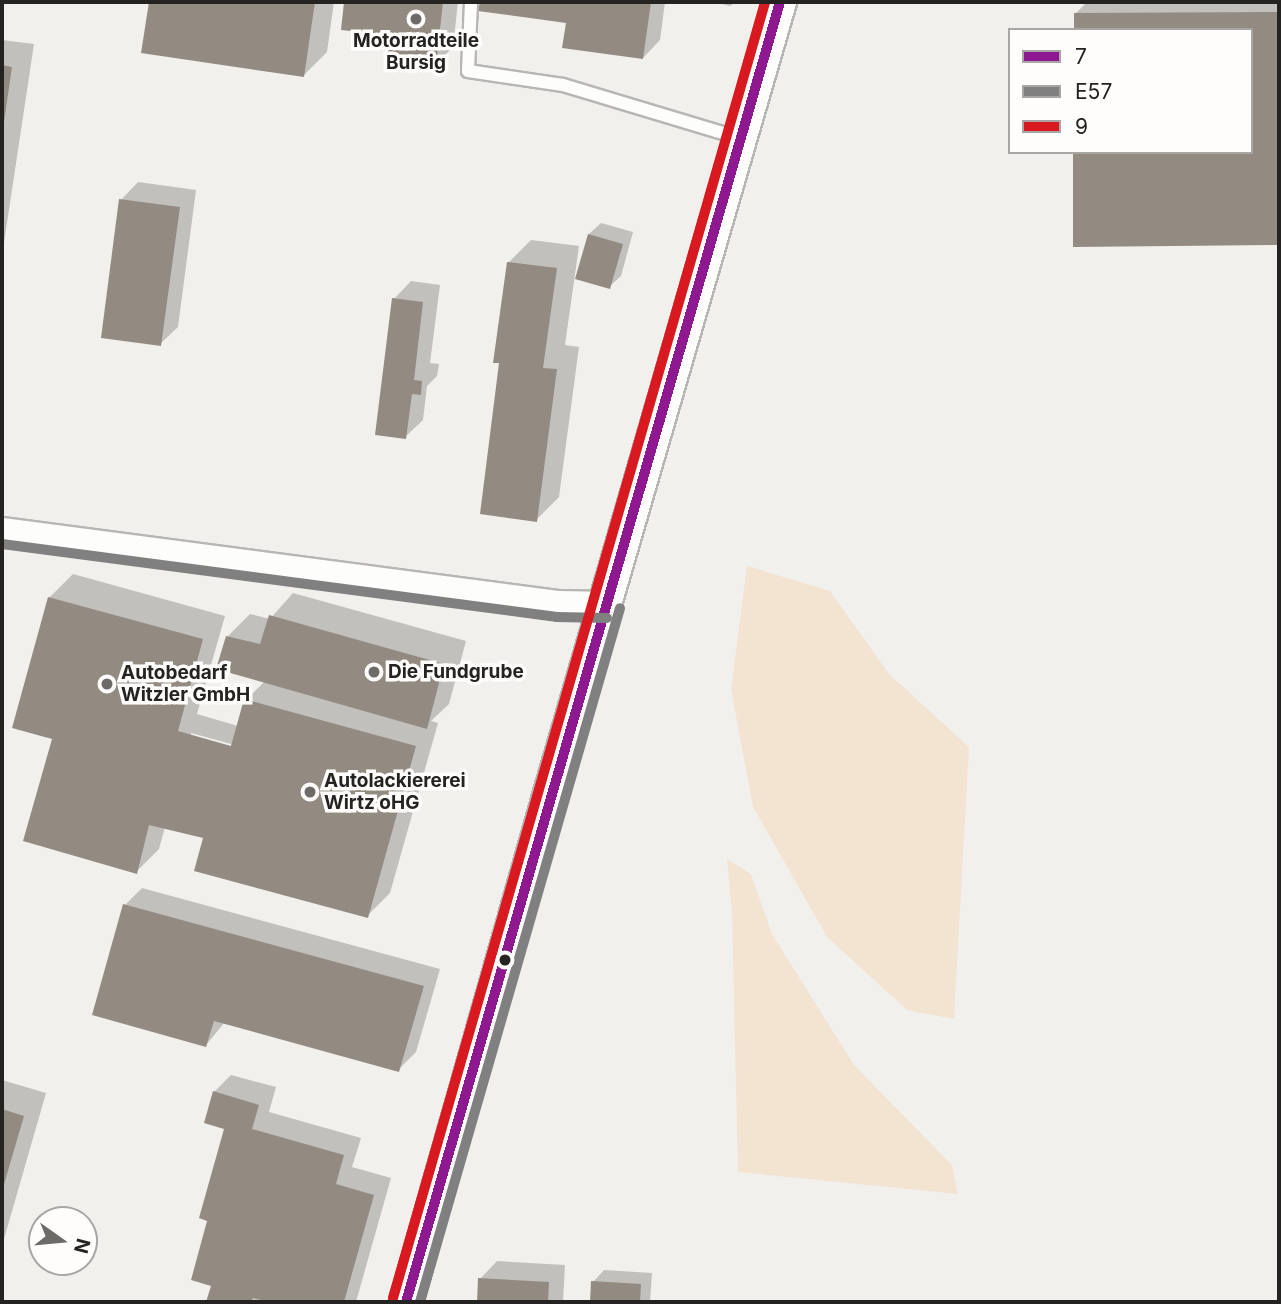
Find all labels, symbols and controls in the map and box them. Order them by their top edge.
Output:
marker: Motorradteile Bursig [408,11,424,27]
legend [1008,28,1253,154]
place label: Motorradteile Bursig [353,30,479,74]
text: 7 [1075,44,1087,69]
text: E57 [1075,79,1112,104]
text: 9 [1075,114,1088,139]
place label: Die Fundgrube [388,661,524,683]
place label: Autobedarf Witzler GmbH [121,662,250,706]
marker: Die Fundgrube [366,664,382,680]
marker: Autobedarf Witzler GmbH [99,676,115,692]
place label: Autolackiererei Wirtz oHG [324,770,466,814]
marker: Autolackiererei Wirtz oHG [302,784,318,800]
unlabelled marker [498,953,512,967]
north arrow [28,1206,98,1276]
text: N [69,1236,95,1256]

